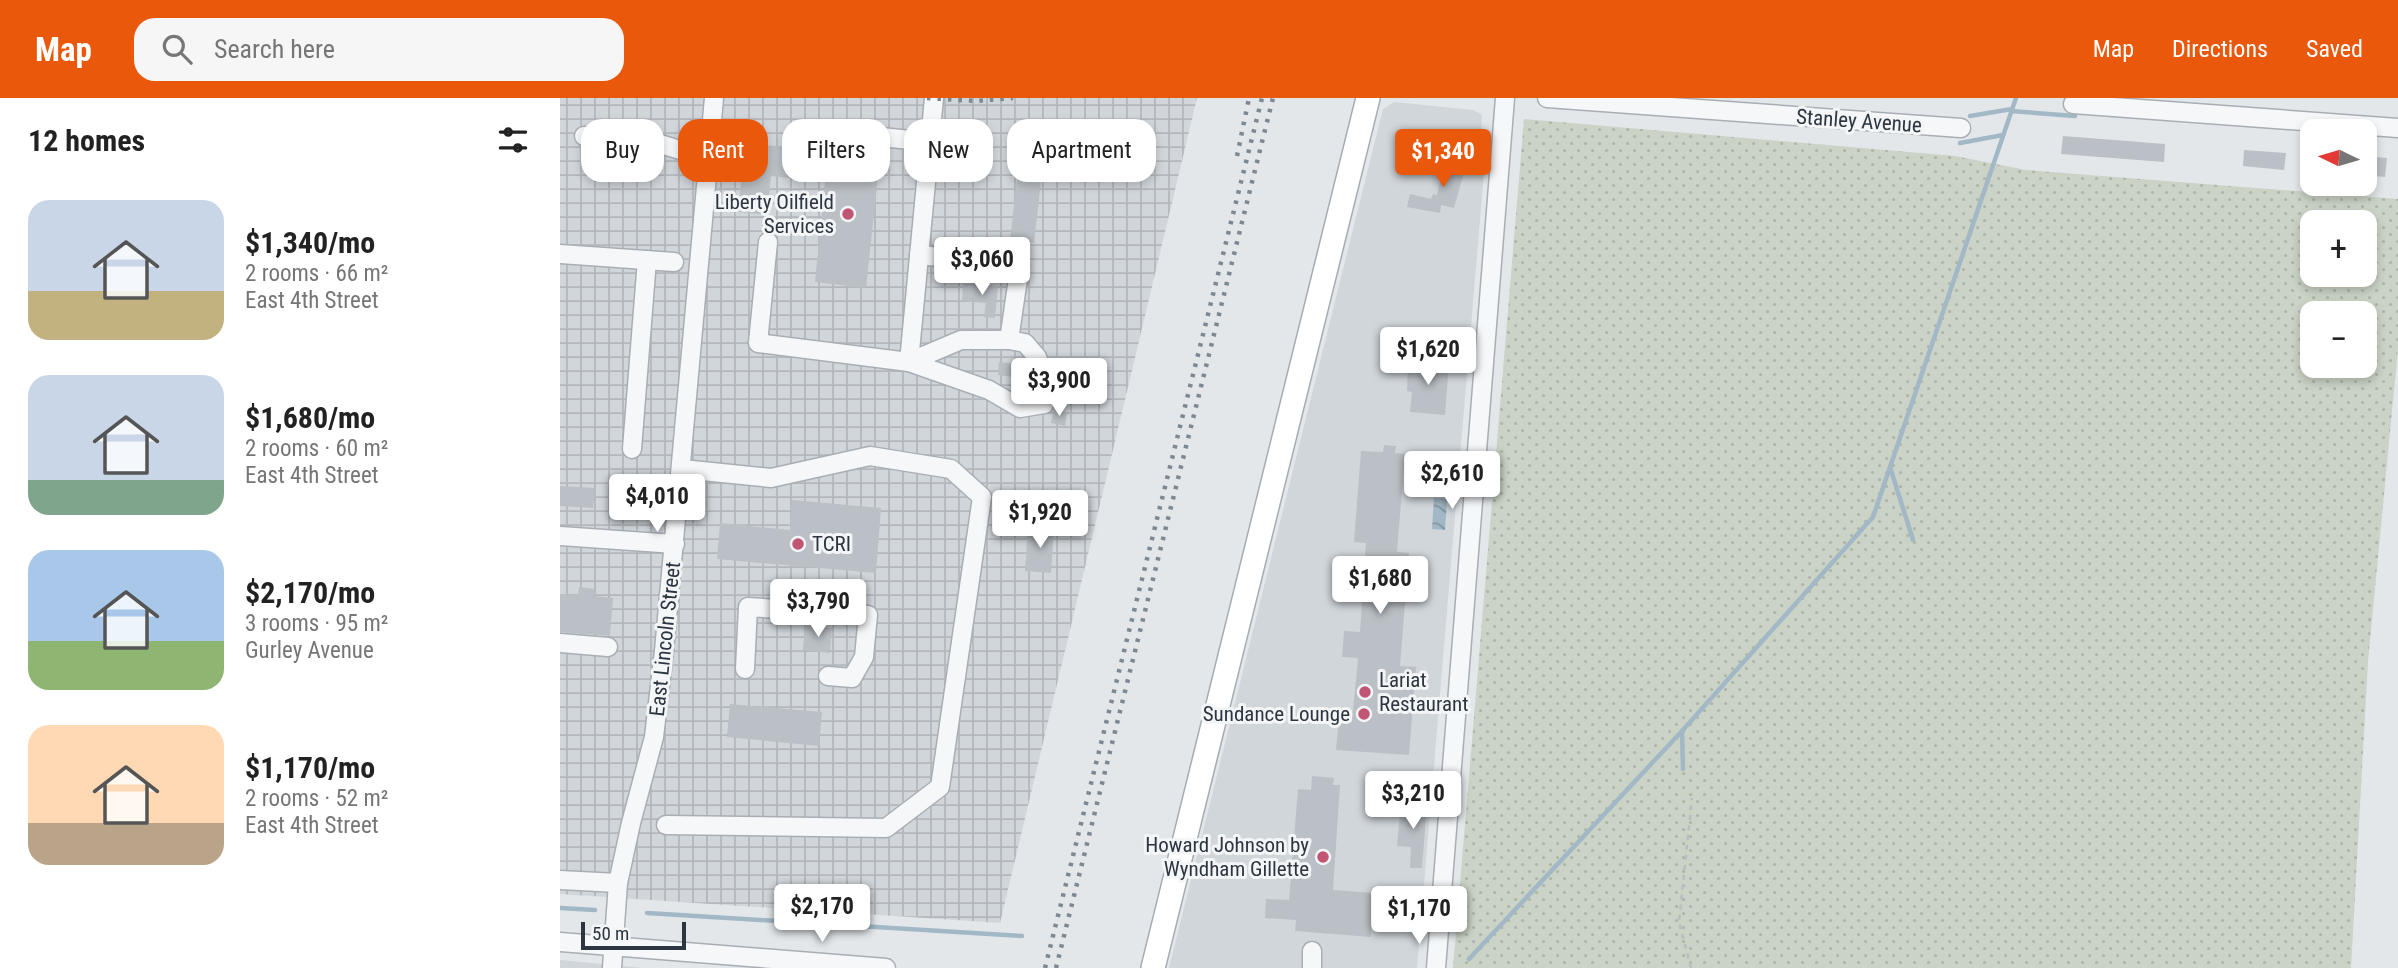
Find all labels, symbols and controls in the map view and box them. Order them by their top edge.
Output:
search box [134,18,624,81]
text: Map [35,30,92,69]
icon: search [158,30,196,68]
text: Search here [214,34,335,64]
text: Map [2093,35,2134,63]
text: Directions [2172,35,2268,63]
text: Saved [2306,35,2363,63]
street label: Stanley Avenue [1795,105,1923,137]
chip: Buy [581,119,664,182]
chip: Rent [678,119,768,182]
chip: Filters [782,119,890,182]
chip: New [904,119,993,182]
chip: Apartment [1007,119,1156,182]
north arrow [2300,119,2376,196]
map controls [2300,119,2377,378]
icon: filters [494,121,532,159]
text: 12 homes [28,123,145,158]
pin: $1,340 [1386,130,1500,189]
text: $1,340 [1411,138,1475,165]
place label: Liberty Oilfield Services [715,190,834,238]
marker: Liberty Oilfield Services [840,206,856,222]
button: + [2300,210,2377,287]
text: $1,340/mo [245,225,375,260]
icon: home [84,228,168,312]
pin: $3,060 [925,238,1039,297]
text: $3,060 [950,246,1014,273]
text: 2 rooms · 66 m² [245,260,388,287]
text: East 4th Street [245,287,378,314]
button: − [2300,301,2377,378]
pin: $1,620 [1371,328,1485,387]
text: $1,620 [1396,336,1460,363]
pin: $3,900 [1002,358,1116,418]
text: $3,900 [1027,367,1091,394]
text: $1,680/mo [245,400,375,435]
icon: home [84,403,168,487]
text: 2 rooms · 60 m² [245,435,388,462]
pin: $2,610 [1395,452,1509,511]
text: $2,610 [1420,460,1484,487]
text: East 4th Street [245,462,378,489]
pin: $4,010 [600,474,714,534]
text: $4,010 [625,483,689,510]
pin: $1,920 [983,490,1097,550]
text: $1,920 [1008,499,1072,526]
place label: TCRI [812,532,851,556]
marker: TCRI [790,536,806,552]
pin: $1,680 [1323,556,1437,616]
street label: East Lincoln Street [645,560,685,718]
text: $1,680 [1348,565,1412,592]
text: $2,170/mo [245,575,375,610]
icon: home [84,578,168,662]
pin: $3,790 [761,580,875,639]
text: $3,790 [786,588,850,615]
text: 3 rooms · 95 m² [245,610,388,637]
text: Gurley Avenue [245,637,374,664]
place label: Lariat Restaurant [1379,668,1468,716]
marker: Lariat Restaurant [1357,684,1373,700]
place label: Sundance Lounge [1203,702,1350,726]
marker: Sundance Lounge [1356,706,1372,722]
text: $1,170/mo [245,750,375,785]
icon: home [84,753,168,837]
pin: $3,210 [1356,772,1470,831]
text: $3,210 [1381,780,1445,807]
text: 2 rooms · 52 m² [245,785,388,812]
text: East 4th Street [245,812,378,839]
place label: Howard Johnson by Wyndham Gillette [1145,833,1309,881]
marker: Howard Johnson by Wyndham Gillette [1315,849,1331,865]
pin: $2,170 [765,884,879,944]
pin: $1,170 [1362,886,1476,946]
text: $2,170 [790,893,854,920]
text: $1,170 [1387,895,1451,922]
scale bar [581,919,686,951]
text: 50 m [592,922,629,945]

